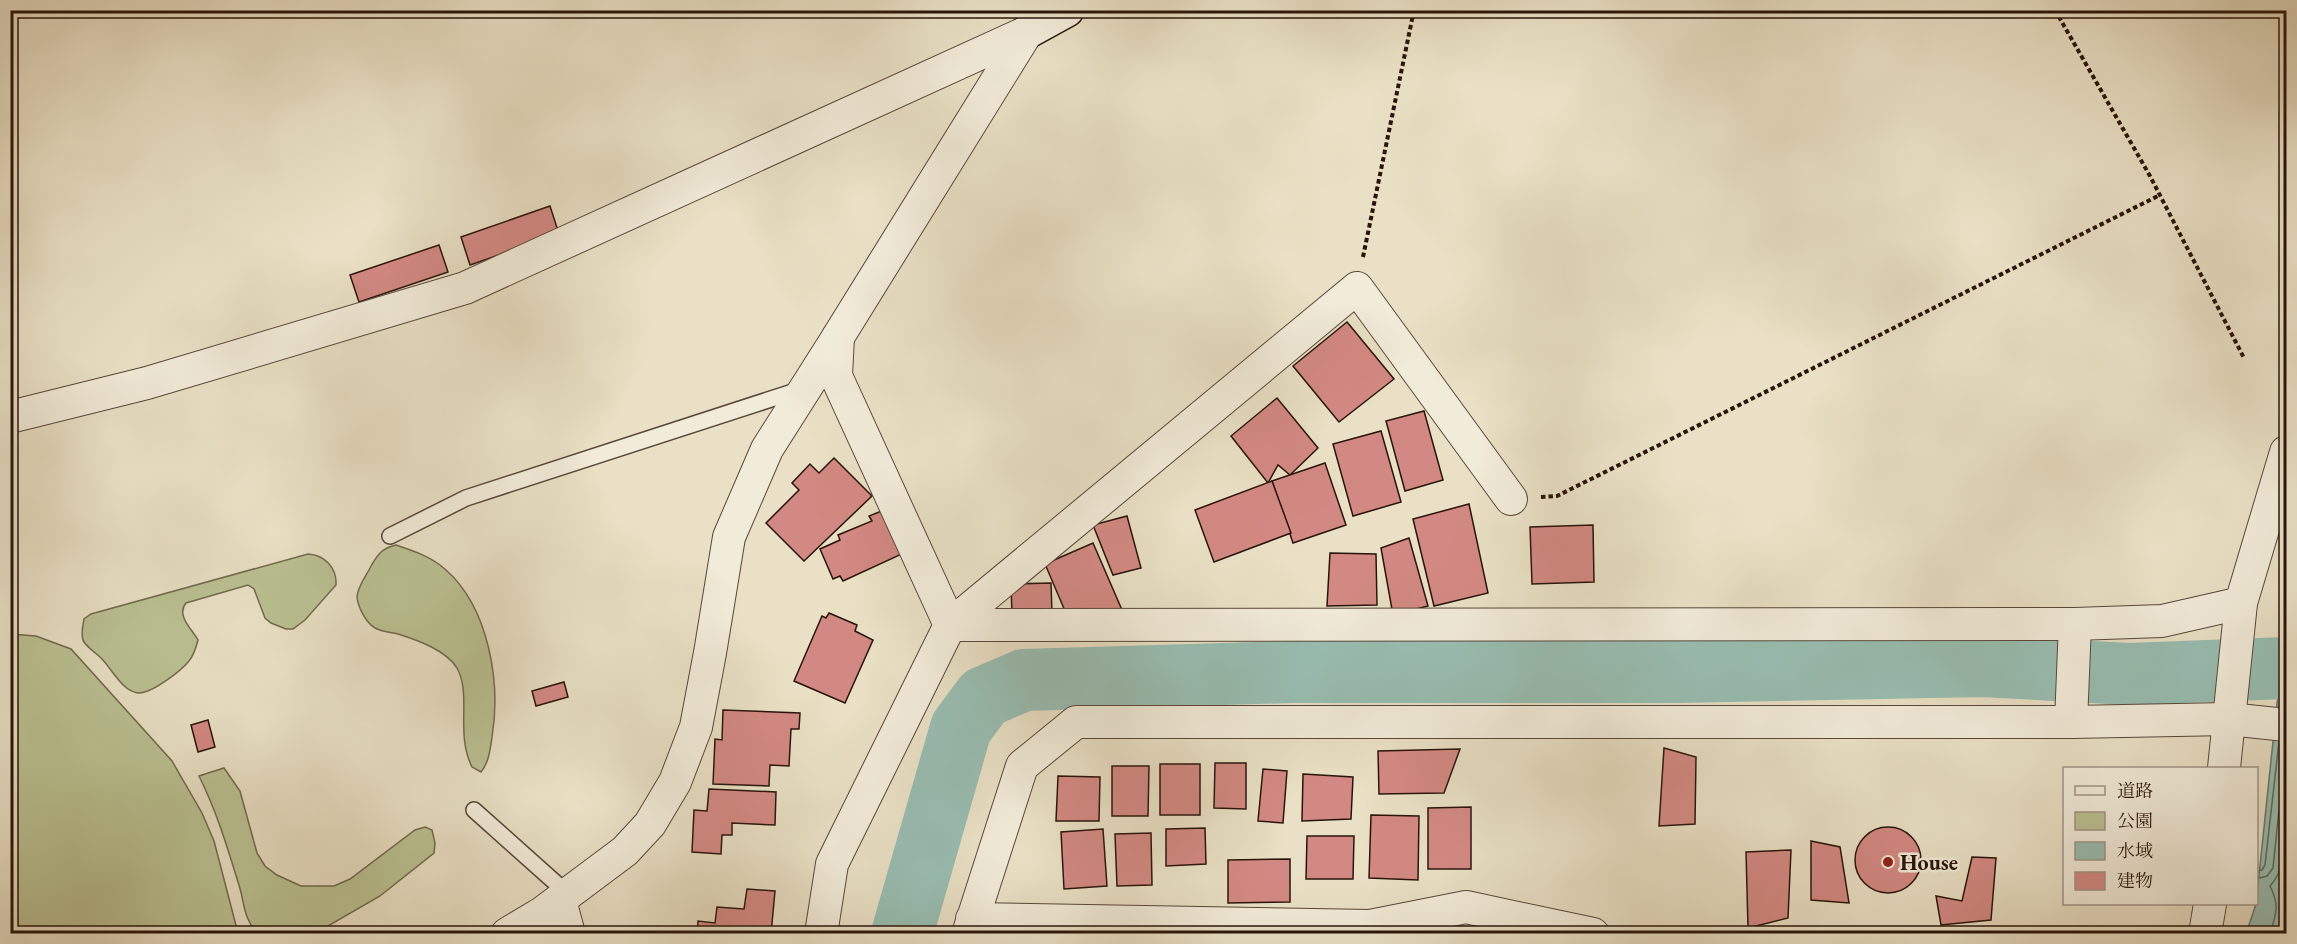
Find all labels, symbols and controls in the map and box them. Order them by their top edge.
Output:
legend [2063,767,2258,905]
text: 道路 [2117,779,2153,802]
text: 公園 [2117,809,2153,832]
text: 水域 [2117,839,2153,862]
place label: House [1900,848,1958,877]
marker: House [1881,855,1895,869]
text: 建物 [2117,869,2153,892]

